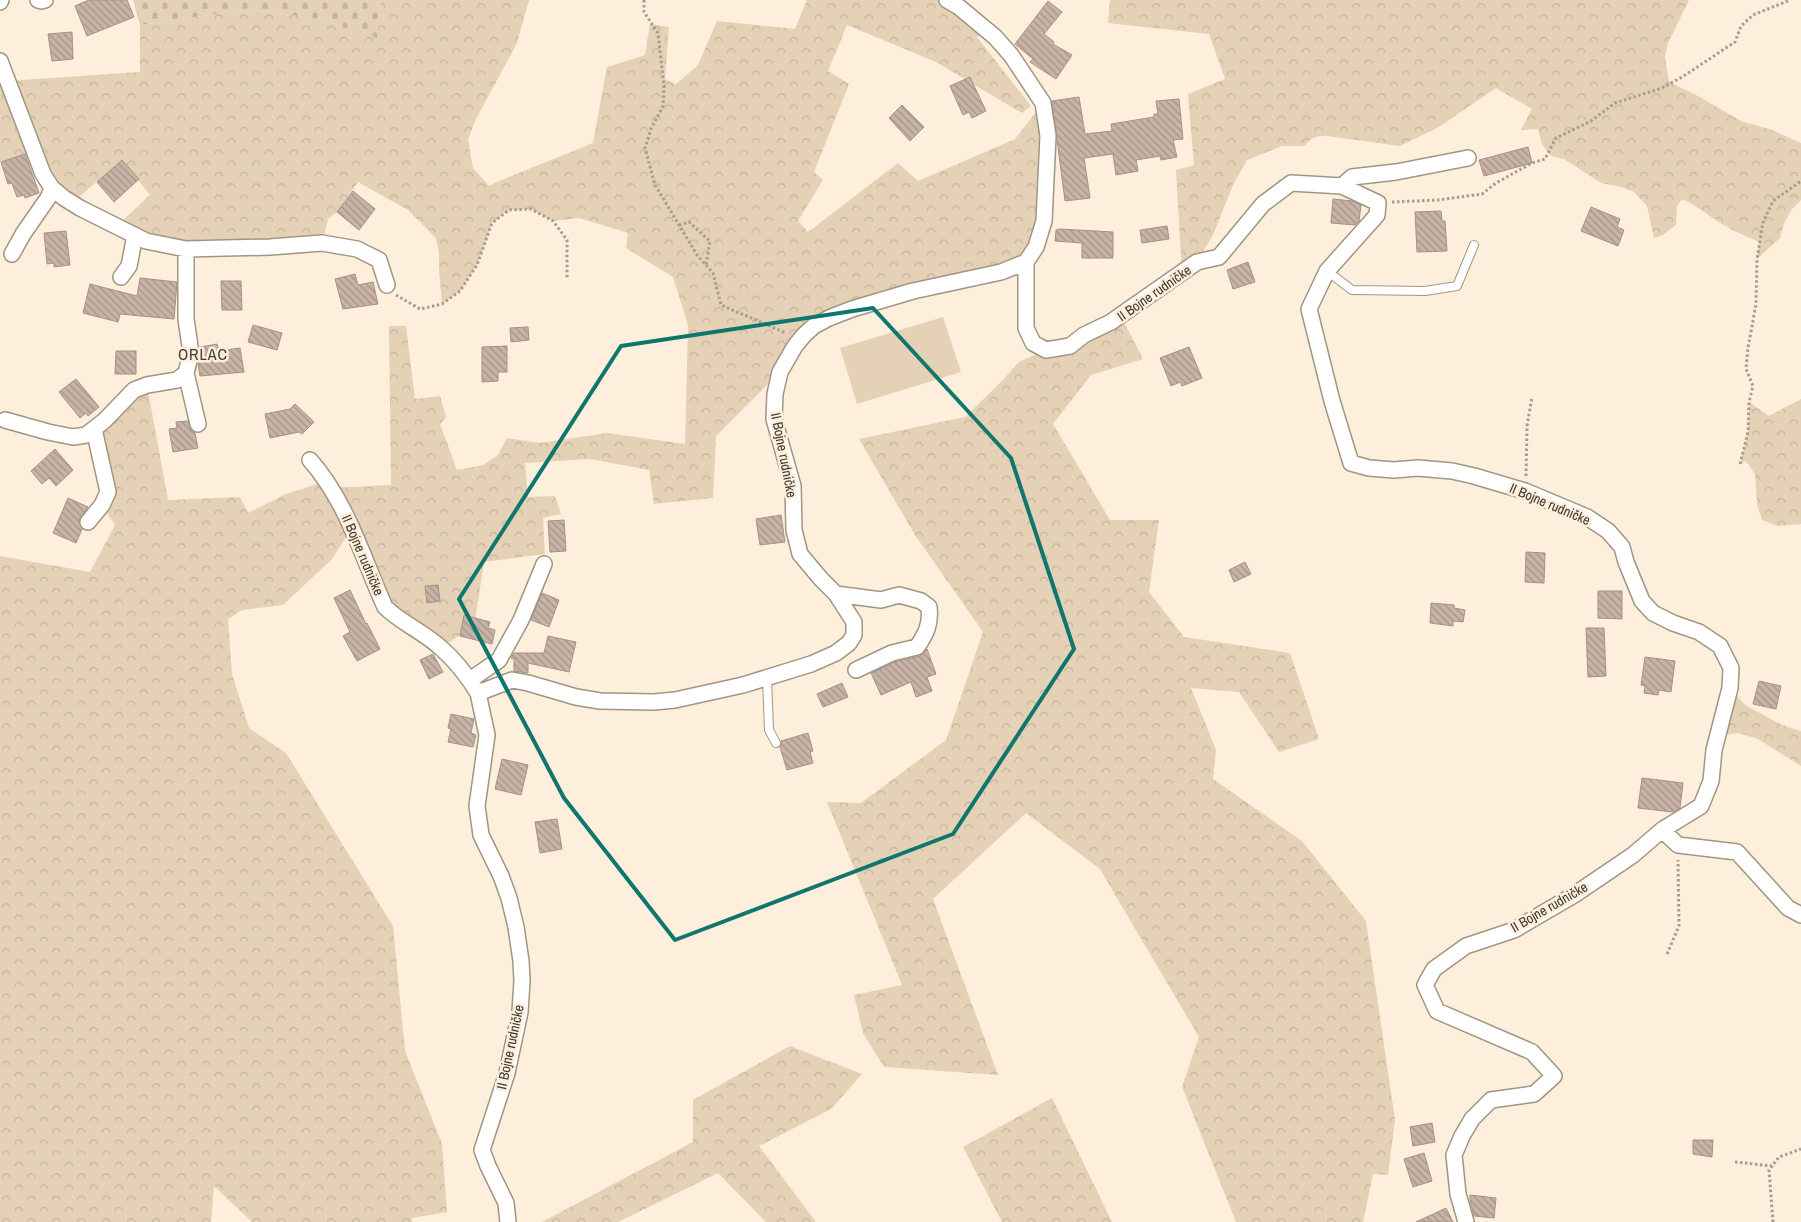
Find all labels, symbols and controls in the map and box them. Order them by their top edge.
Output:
street label: II Bojne rudničke [1114,261,1194,325]
district label: ORLAC [178,343,228,365]
street label: II Bojne rudničke [767,411,801,499]
street label: II Bojne rudničke [1507,479,1593,529]
street label: II Bojne rudničke [338,512,388,598]
street label: II Bojne rudničke [1507,878,1591,936]
street label: II Bojne rudničke [492,1003,528,1091]

